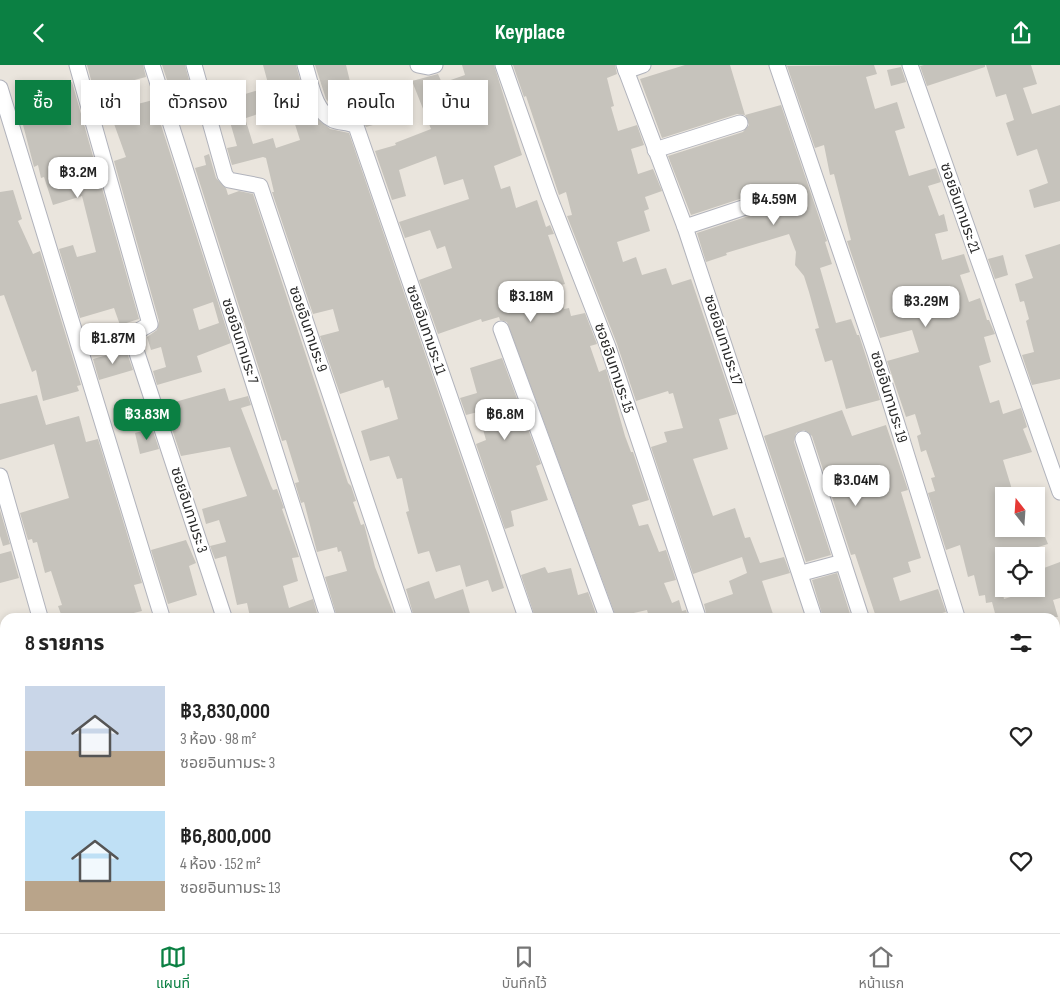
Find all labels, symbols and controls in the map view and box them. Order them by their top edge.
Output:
icon: back [25,19,53,47]
text: Keyplace [495,19,565,46]
icon: share [1007,19,1035,47]
chip: ซื้อ [15,80,71,125]
chip: เช่า [81,80,140,125]
chip: ตัวกรอง [150,80,246,125]
chip: ใหม่ [256,80,318,125]
chip: คอนโด [328,80,413,125]
chip: บ้าน [423,80,488,125]
pin: ฿3.2M [43,157,113,199]
street label: ซอยอินทามระ 21 [936,160,985,256]
text: ฿3.2M [59,163,97,182]
pin: ฿4.59M [733,184,815,226]
text: ฿4.59M [751,190,797,209]
pin: ฿3.18M [490,281,572,323]
street label: ซอยอินทามระ 11 [402,283,450,378]
street label: ซอยอินทามระ 9 [284,284,332,374]
pin: ฿3.29M [885,285,967,328]
text: ฿3.18M [509,287,553,306]
street label: ซอยอินทามระ 17 [699,292,747,388]
text: ฿3.29M [903,292,949,311]
street label: ซอยอินทามระ 7 [217,296,263,386]
street label: ซอยอินทามระ 15 [590,320,638,416]
pin: ฿1.87M [72,323,154,365]
text: ฿1.87M [91,329,135,348]
street label: ซอยอินทามระ 19 [866,349,912,445]
pin: ฿3.83M [106,399,188,441]
pin: ฿6.8M [470,399,540,441]
text: ฿3.83M [125,405,169,424]
text: ฿6.8M [486,405,524,424]
street label: ซอยอินทามระ 3 [166,465,212,555]
pin: ฿3.04M [815,465,897,507]
text: ฿3.04M [834,471,878,490]
north arrow [995,487,1045,537]
map controls [995,487,1045,597]
button: locate [995,547,1045,597]
icon: filters [1007,629,1035,657]
text: 8 รายการ [25,631,104,656]
text: ฿3,830,000 [180,699,270,724]
icon: home [65,706,125,766]
icon: heart [1007,722,1035,750]
text: 3 ห้อง · 98 m² [180,730,257,749]
text: ซอยอินทามระ 3 [180,754,275,773]
text: ฿6,800,000 [180,824,271,849]
icon: home [65,831,125,891]
icon: heart [1007,847,1035,875]
text: 4 ห้อง · 152 m² [180,855,261,874]
text: ซอยอินทามระ 13 [180,879,281,898]
tab: แผนที่ [156,943,190,994]
tab: บันทึกไว้ [502,943,547,994]
tab: หน้าแรก [859,943,904,994]

